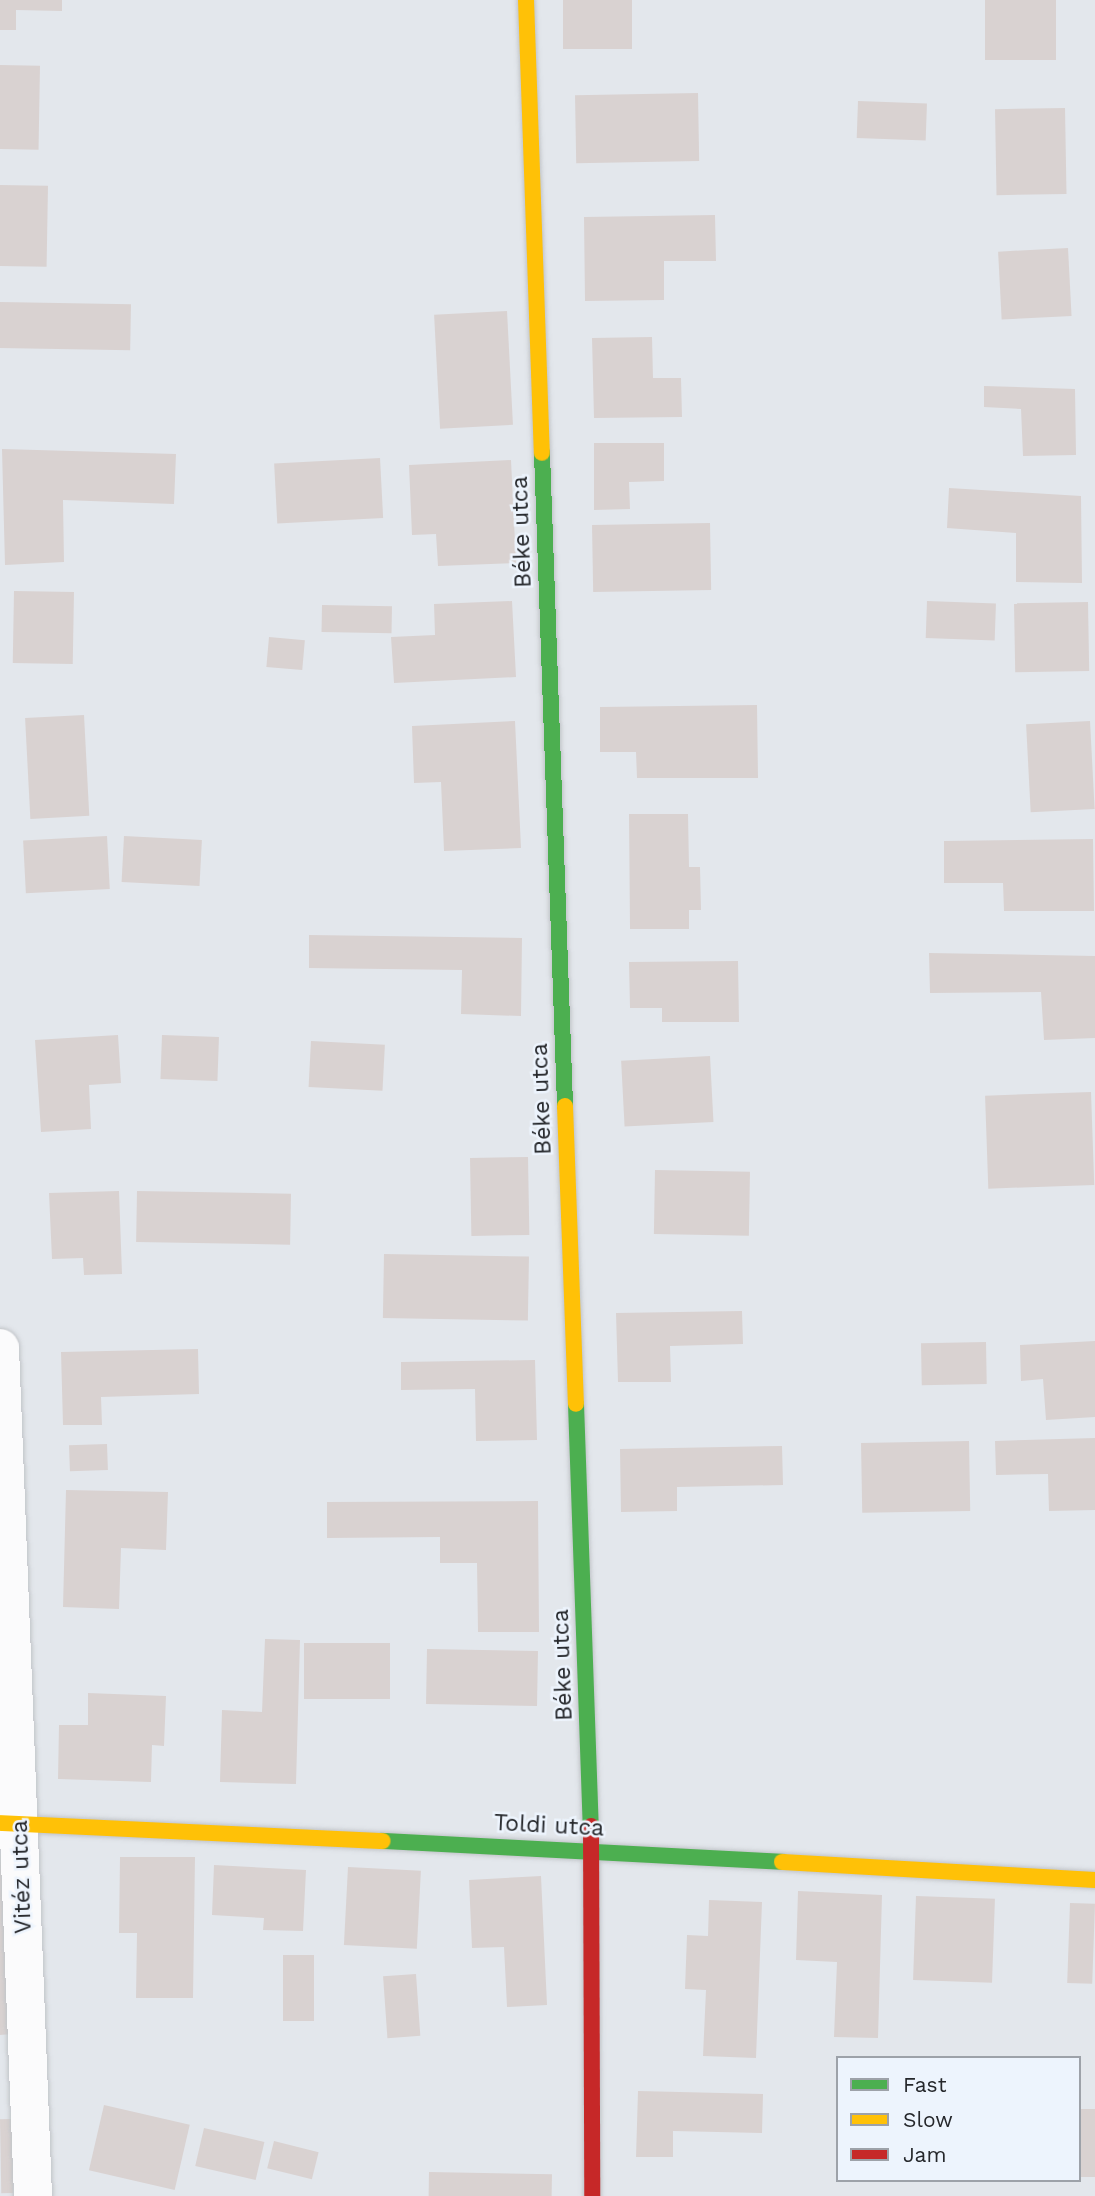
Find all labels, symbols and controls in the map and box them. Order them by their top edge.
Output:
street label: Béke utca [506,476,538,588]
street label: Béke utca [526,1043,558,1155]
street label: Béke utca [547,1609,579,1721]
street label: Toldi utca [493,1809,605,1843]
street label: Vitéz utca [6,1820,38,1934]
legend [836,2056,1081,2182]
text: Fast [903,2072,947,2097]
text: Slow [903,2107,953,2132]
text: Jam [903,2142,946,2167]

